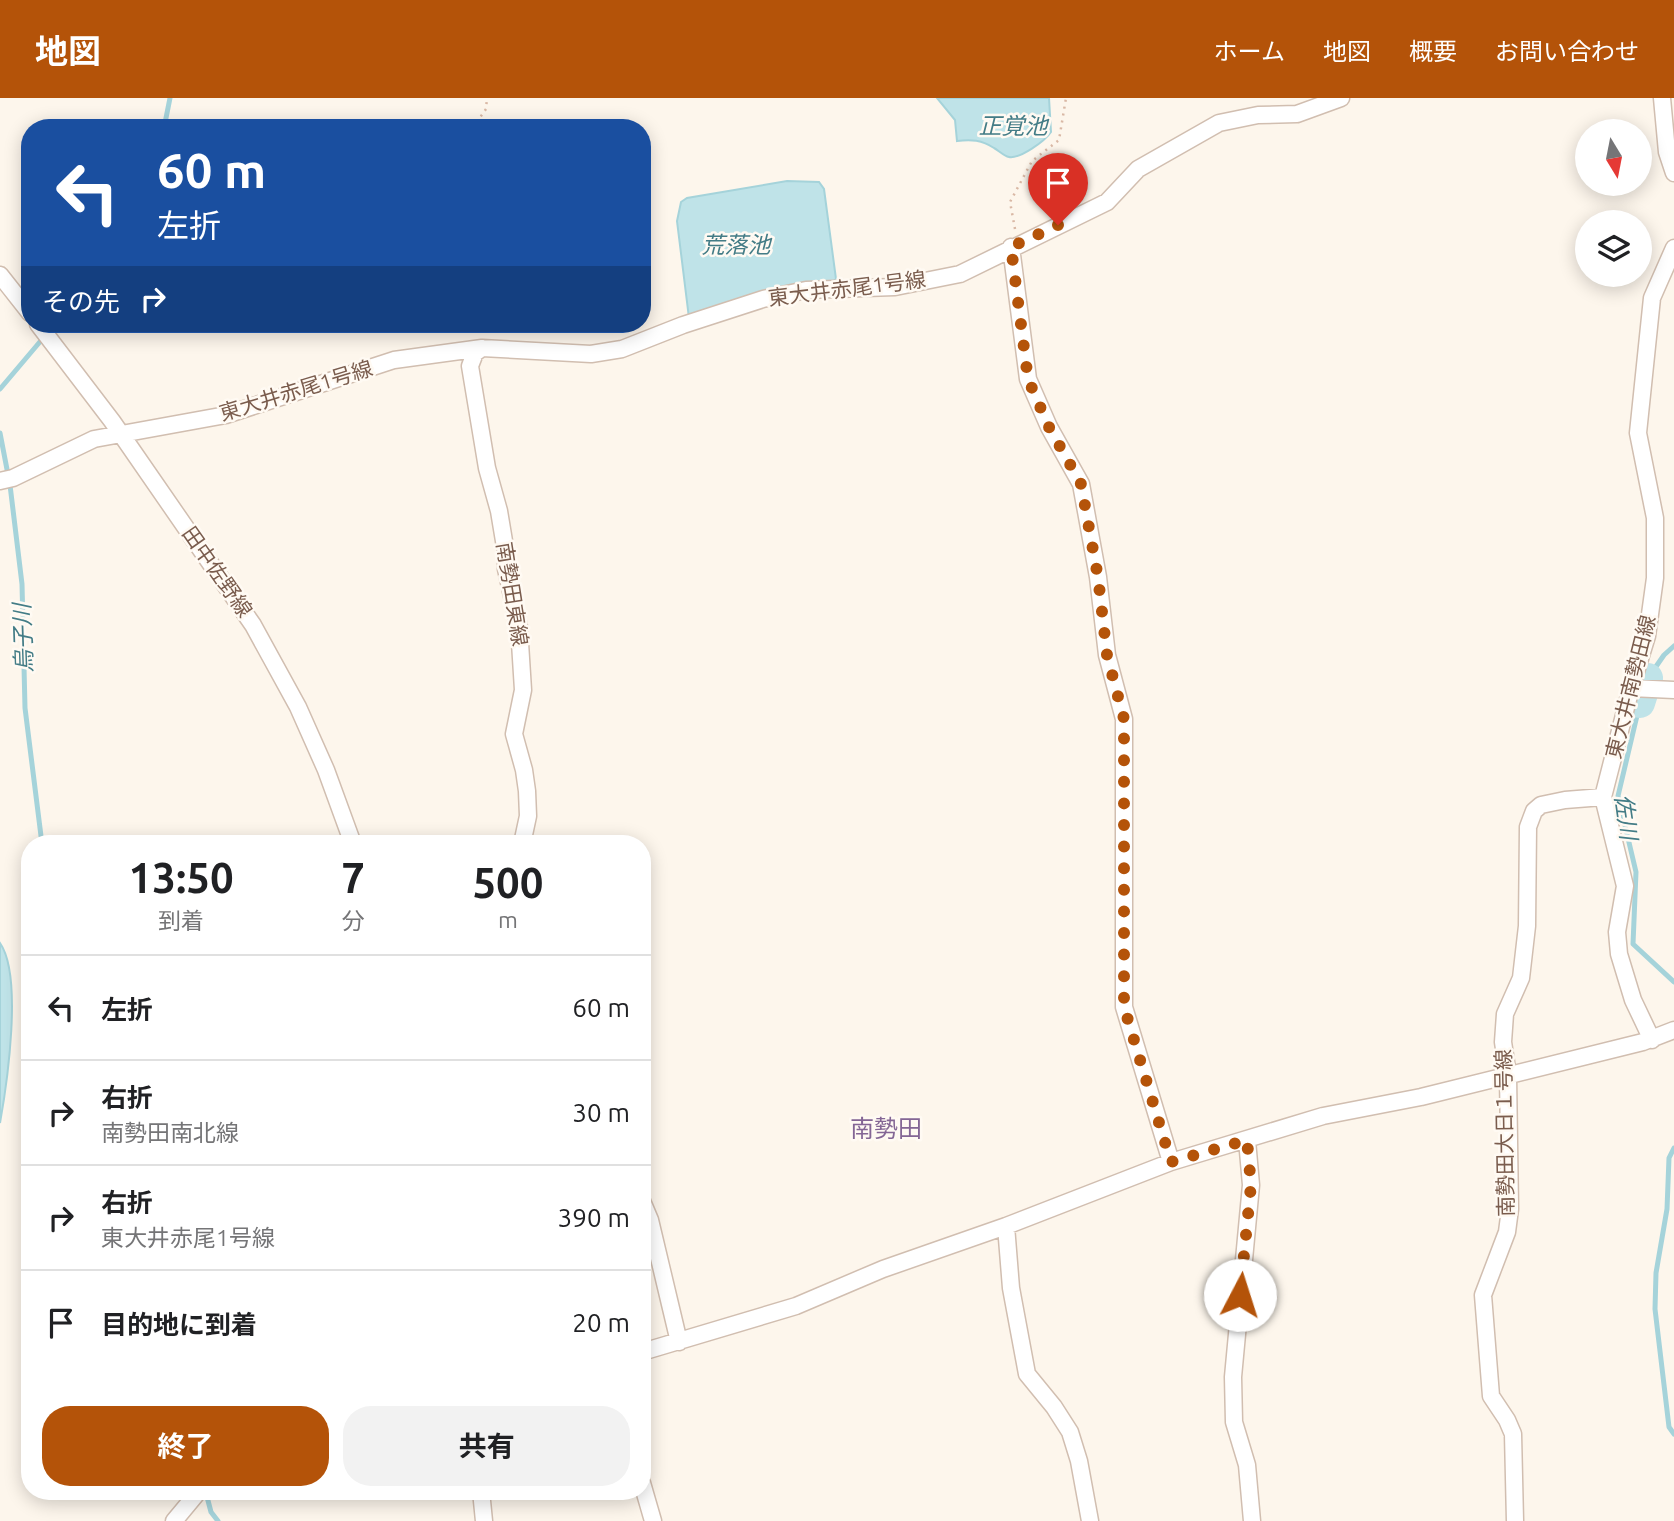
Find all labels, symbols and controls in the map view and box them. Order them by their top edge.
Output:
text: 地図 [35,32,101,69]
text: ホーム [1214,38,1285,65]
text: 地図 [1323,38,1371,65]
text: 概要 [1409,38,1457,65]
text: お問い合わせ [1495,38,1639,65]
water label: 正覚池 [979,113,1050,138]
north arrow [1575,119,1652,196]
map controls [1575,119,1652,287]
text: 60 m [157,142,266,197]
icon: left [42,147,133,238]
pin [1028,153,1088,225]
icon: arrive [1039,164,1077,202]
text: 左折 [157,207,221,243]
button: layers [1575,210,1652,287]
water label: 荒落池 [702,232,773,257]
street label: 東大井赤尾1号線 [767,266,927,310]
icon: right [134,280,172,318]
text: その先 [42,287,120,316]
street label: 東大井赤尾1号線 [216,355,375,425]
street label: 田中佐野線 [178,522,258,621]
street label: 南勢田東線 [493,540,533,648]
water label: 烏子川 [9,600,36,673]
street label: 東大井南勢田線 [1601,613,1659,761]
water label: 佐川 [1611,792,1642,844]
text: 13:50 [129,854,234,901]
text: 7 [341,854,365,901]
text: 500 [472,859,543,906]
text: m [498,907,518,932]
text: 到着 [158,908,204,933]
text: 分 [342,908,365,933]
icon: left [42,989,80,1027]
text: 60 m [572,993,630,1022]
text: 左折 [101,995,153,1024]
street label: 南勢田大日１号線 [1491,1049,1517,1217]
text: 右折 [101,1083,153,1112]
icon: right [42,1094,80,1132]
text: 30 m [572,1098,630,1127]
district label: 南勢田 [850,1115,922,1142]
text: 南勢田南北線 [101,1120,239,1145]
text: 右折 [101,1188,153,1217]
icon: right [42,1199,80,1237]
text: 390 m [558,1203,630,1232]
text: 東大井赤尾1号線 [101,1225,275,1250]
position arrow [1203,1258,1277,1332]
icon: arrive [42,1304,80,1342]
text: 20 m [572,1308,630,1337]
text: 目的地に到着 [101,1310,257,1339]
button: 終了 [42,1406,329,1486]
button: 共有 [343,1406,630,1486]

